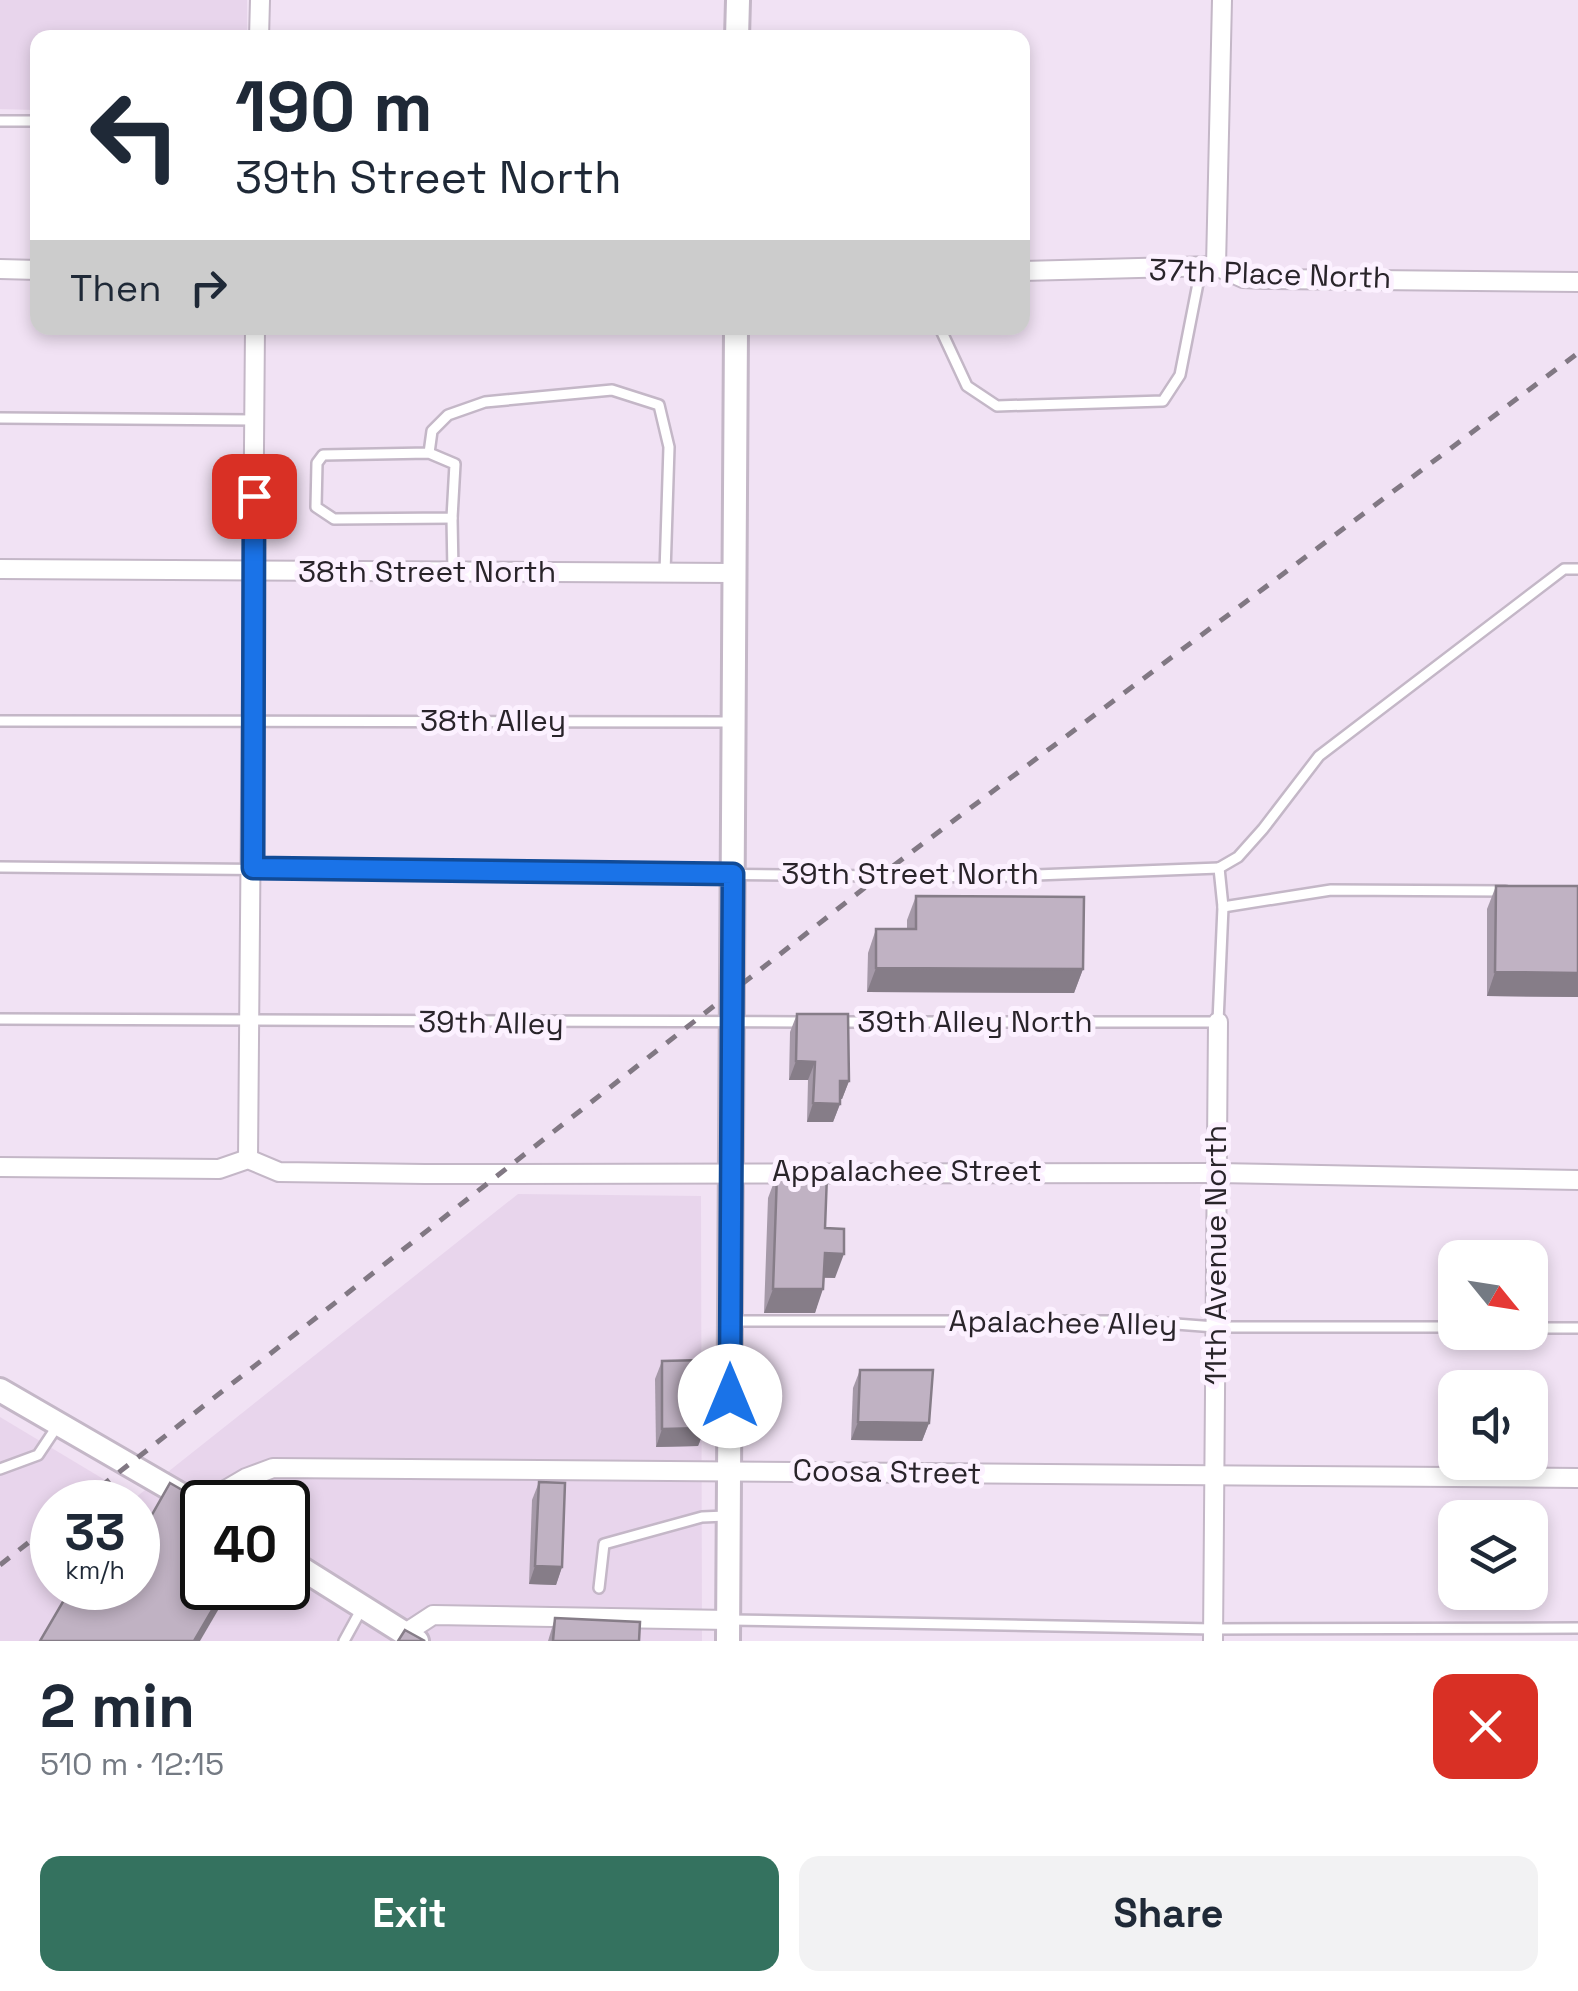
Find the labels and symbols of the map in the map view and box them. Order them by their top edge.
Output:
street label: 37th Place North [1148,250,1392,297]
pin [212,454,297,539]
street label: 38th Street North [298,552,556,591]
street label: 38th Alley [420,701,566,740]
street label: 39th Street North [781,854,1039,893]
street label: 39th Alley [418,1002,564,1043]
street label: 39th Alley North [857,1002,1093,1041]
street label: 11th Avenue North [1196,1125,1235,1385]
street label: Appalachee Street [772,1151,1042,1190]
north arrow [1438,1240,1548,1350]
street label: Apalachee Alley [948,1301,1178,1344]
position arrow [678,1344,782,1448]
street label: Coosa Street [792,1450,982,1493]
speed limit sign: 40 [180,1480,310,1610]

